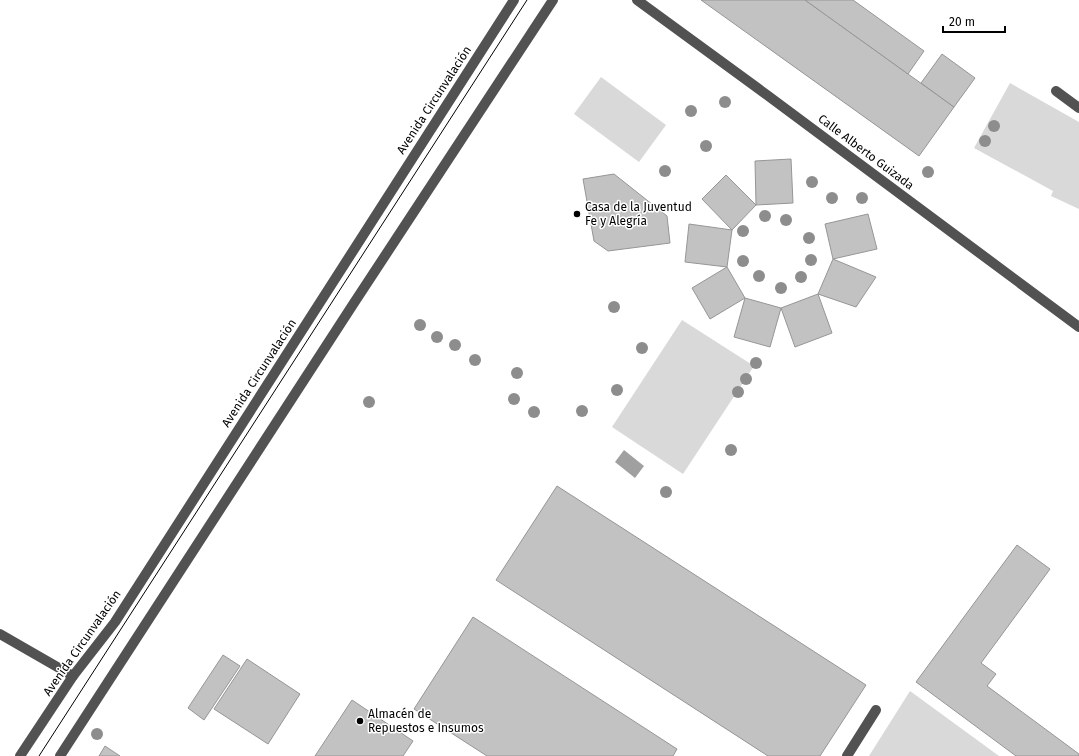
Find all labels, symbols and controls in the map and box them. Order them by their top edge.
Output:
scale bar [943,8,1005,34]
text: 20 m [949,15,975,29]
street label: Avenida Circunvalación [394,43,474,157]
street label: Calle Alberto Guizada [815,112,917,192]
place label: Casa de la Juventud Fe y Alegría [585,200,692,228]
marker: Casa de la Juventud Fe y Alegría [572,209,582,219]
street label: Avenida Circunvalación [219,316,299,430]
street label: Avenida Circunvalación [40,587,124,699]
place label: Almacén de Repuestos e Insumos [368,707,484,735]
marker: Almacén de Repuestos e Insumos [355,716,365,726]

